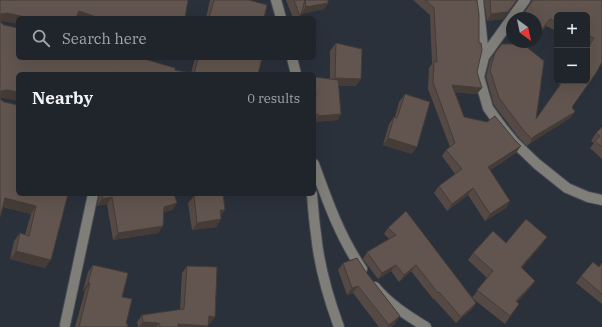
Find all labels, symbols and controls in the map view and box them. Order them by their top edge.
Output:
north arrow [506,12,542,48]
map controls [554,12,590,84]
button: + [554,12,590,48]
search box [16,16,316,60]
icon: search [30,27,52,49]
text: Search here [62,29,147,48]
button: − [554,48,590,84]
text: Nearby [32,87,93,109]
text: 0 results [247,90,300,107]

